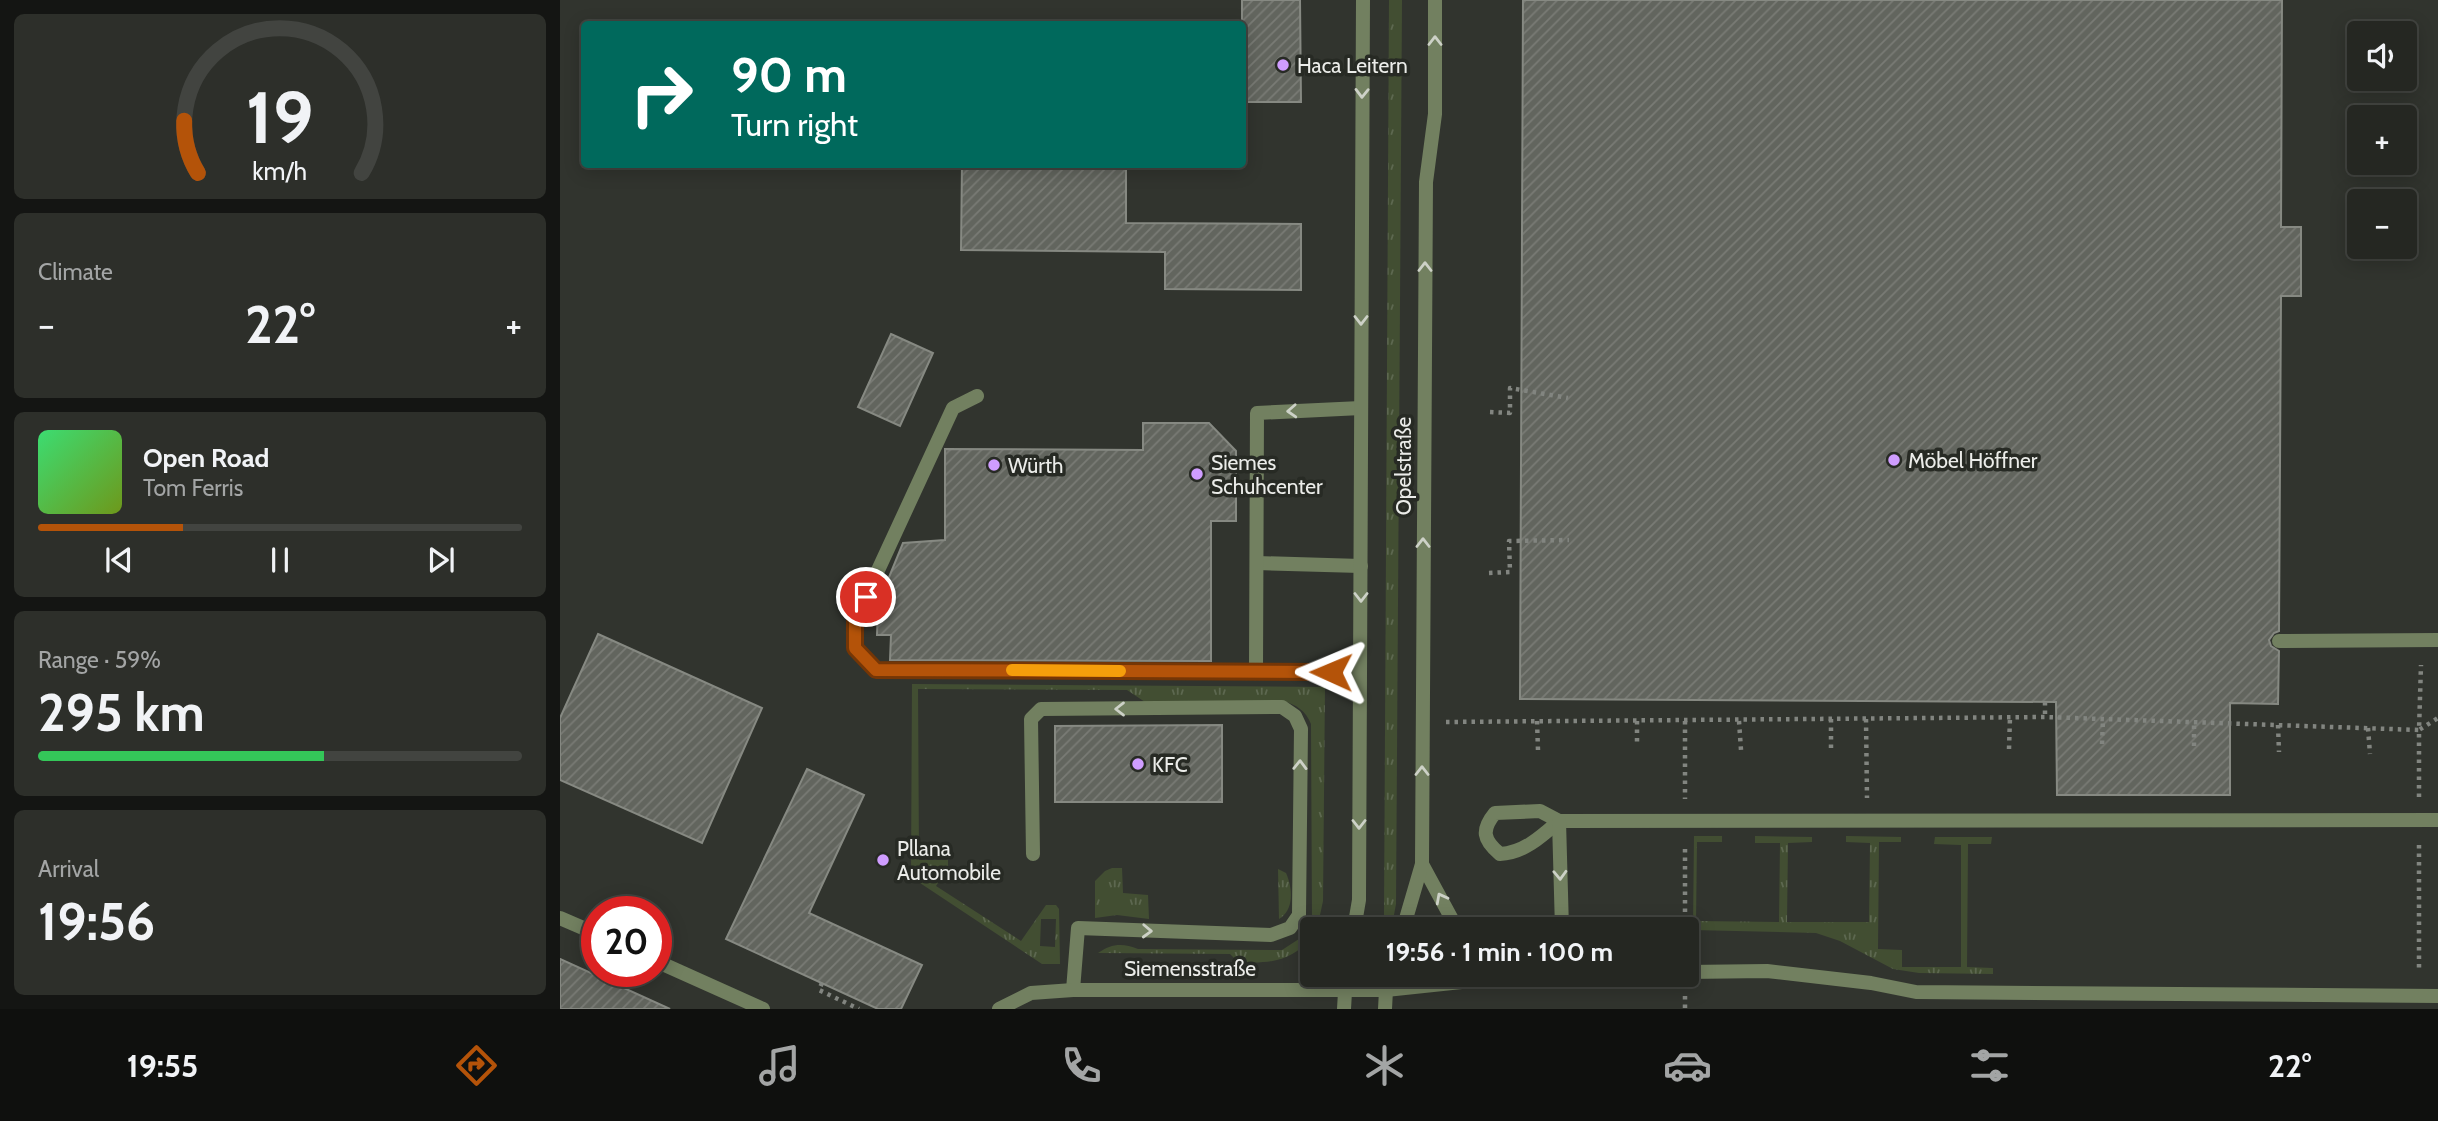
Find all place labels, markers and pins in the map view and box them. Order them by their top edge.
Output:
place label: Haca Leitern [1297,53,1408,78]
marker: Haca Leitern [1275,57,1291,73]
place label: Möbel Höffner [1908,448,2038,473]
place label: Siemes Schuhcenter [1211,450,1323,499]
marker: Möbel Höffner [1886,452,1902,468]
place label: Würth [1008,453,1063,478]
marker: Würth [986,457,1002,473]
marker: Siemes Schuhcenter [1189,466,1205,482]
pin [836,567,896,627]
place label: KFC [1152,752,1188,777]
marker: KFC [1130,756,1146,772]
place label: Pllana Automobile [897,836,1001,885]
marker: Pllana Automobile [875,852,891,868]

